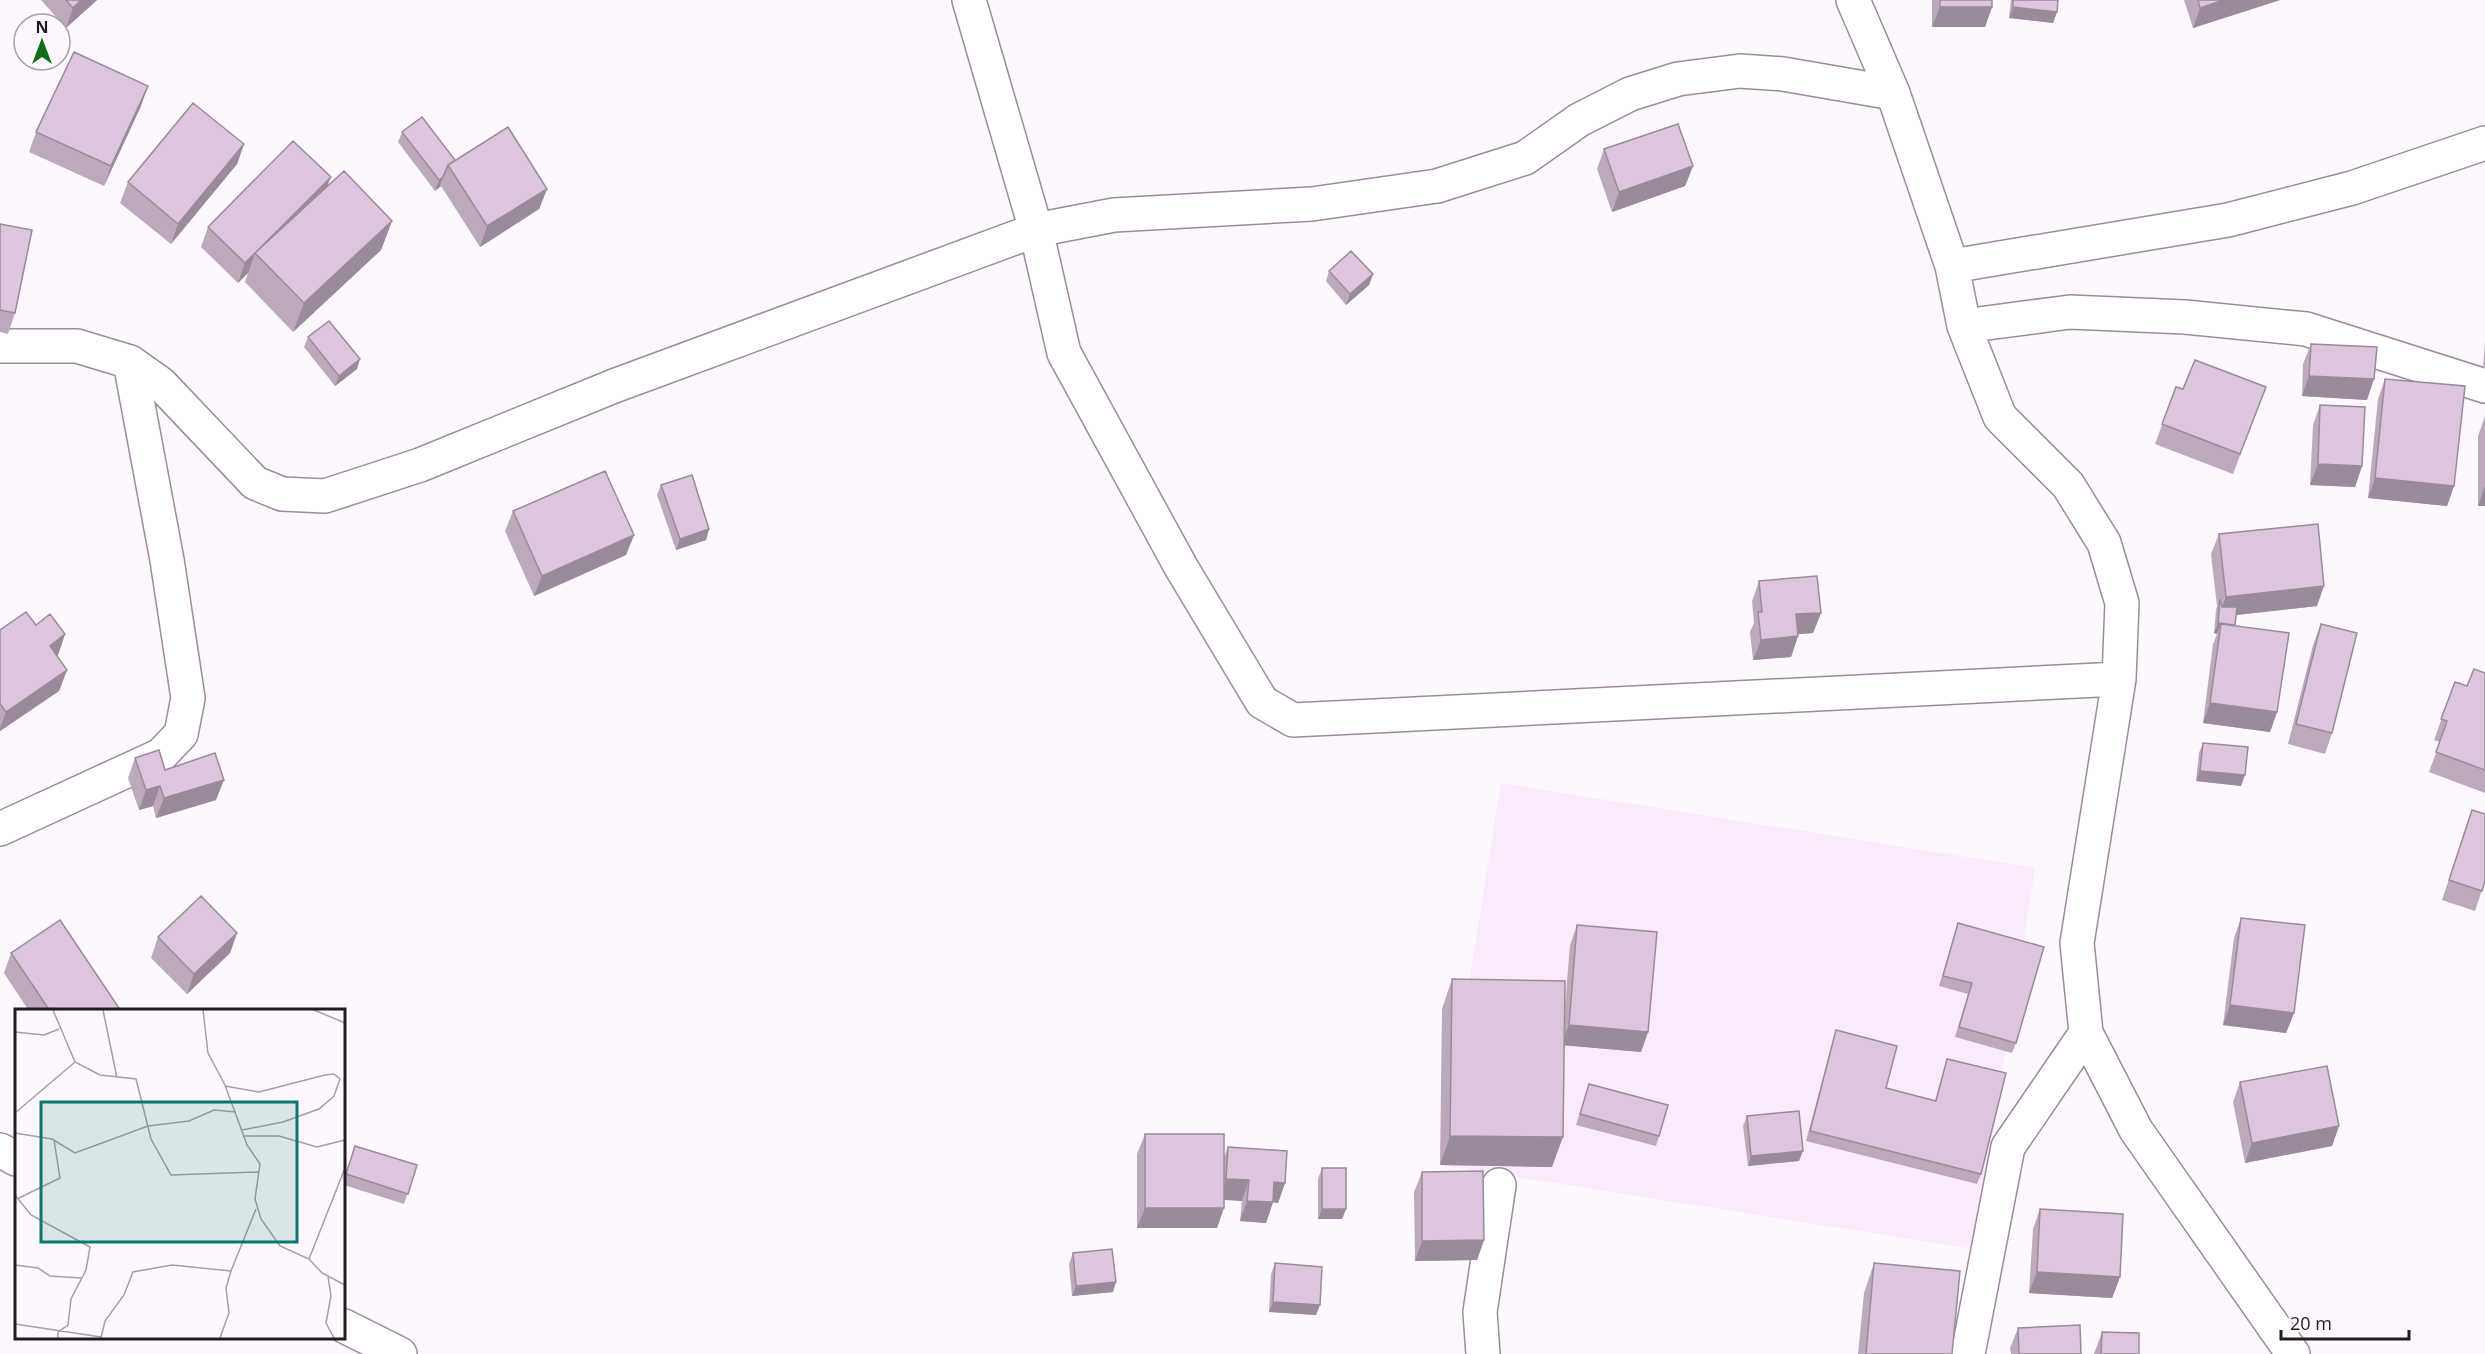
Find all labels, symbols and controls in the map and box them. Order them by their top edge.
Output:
north arrow [12,12,72,72]
text: N [35,16,49,38]
inset map [15,1009,345,1339]
scale bar [2281,1303,2408,1341]
text: 20 m [2290,1311,2332,1335]

